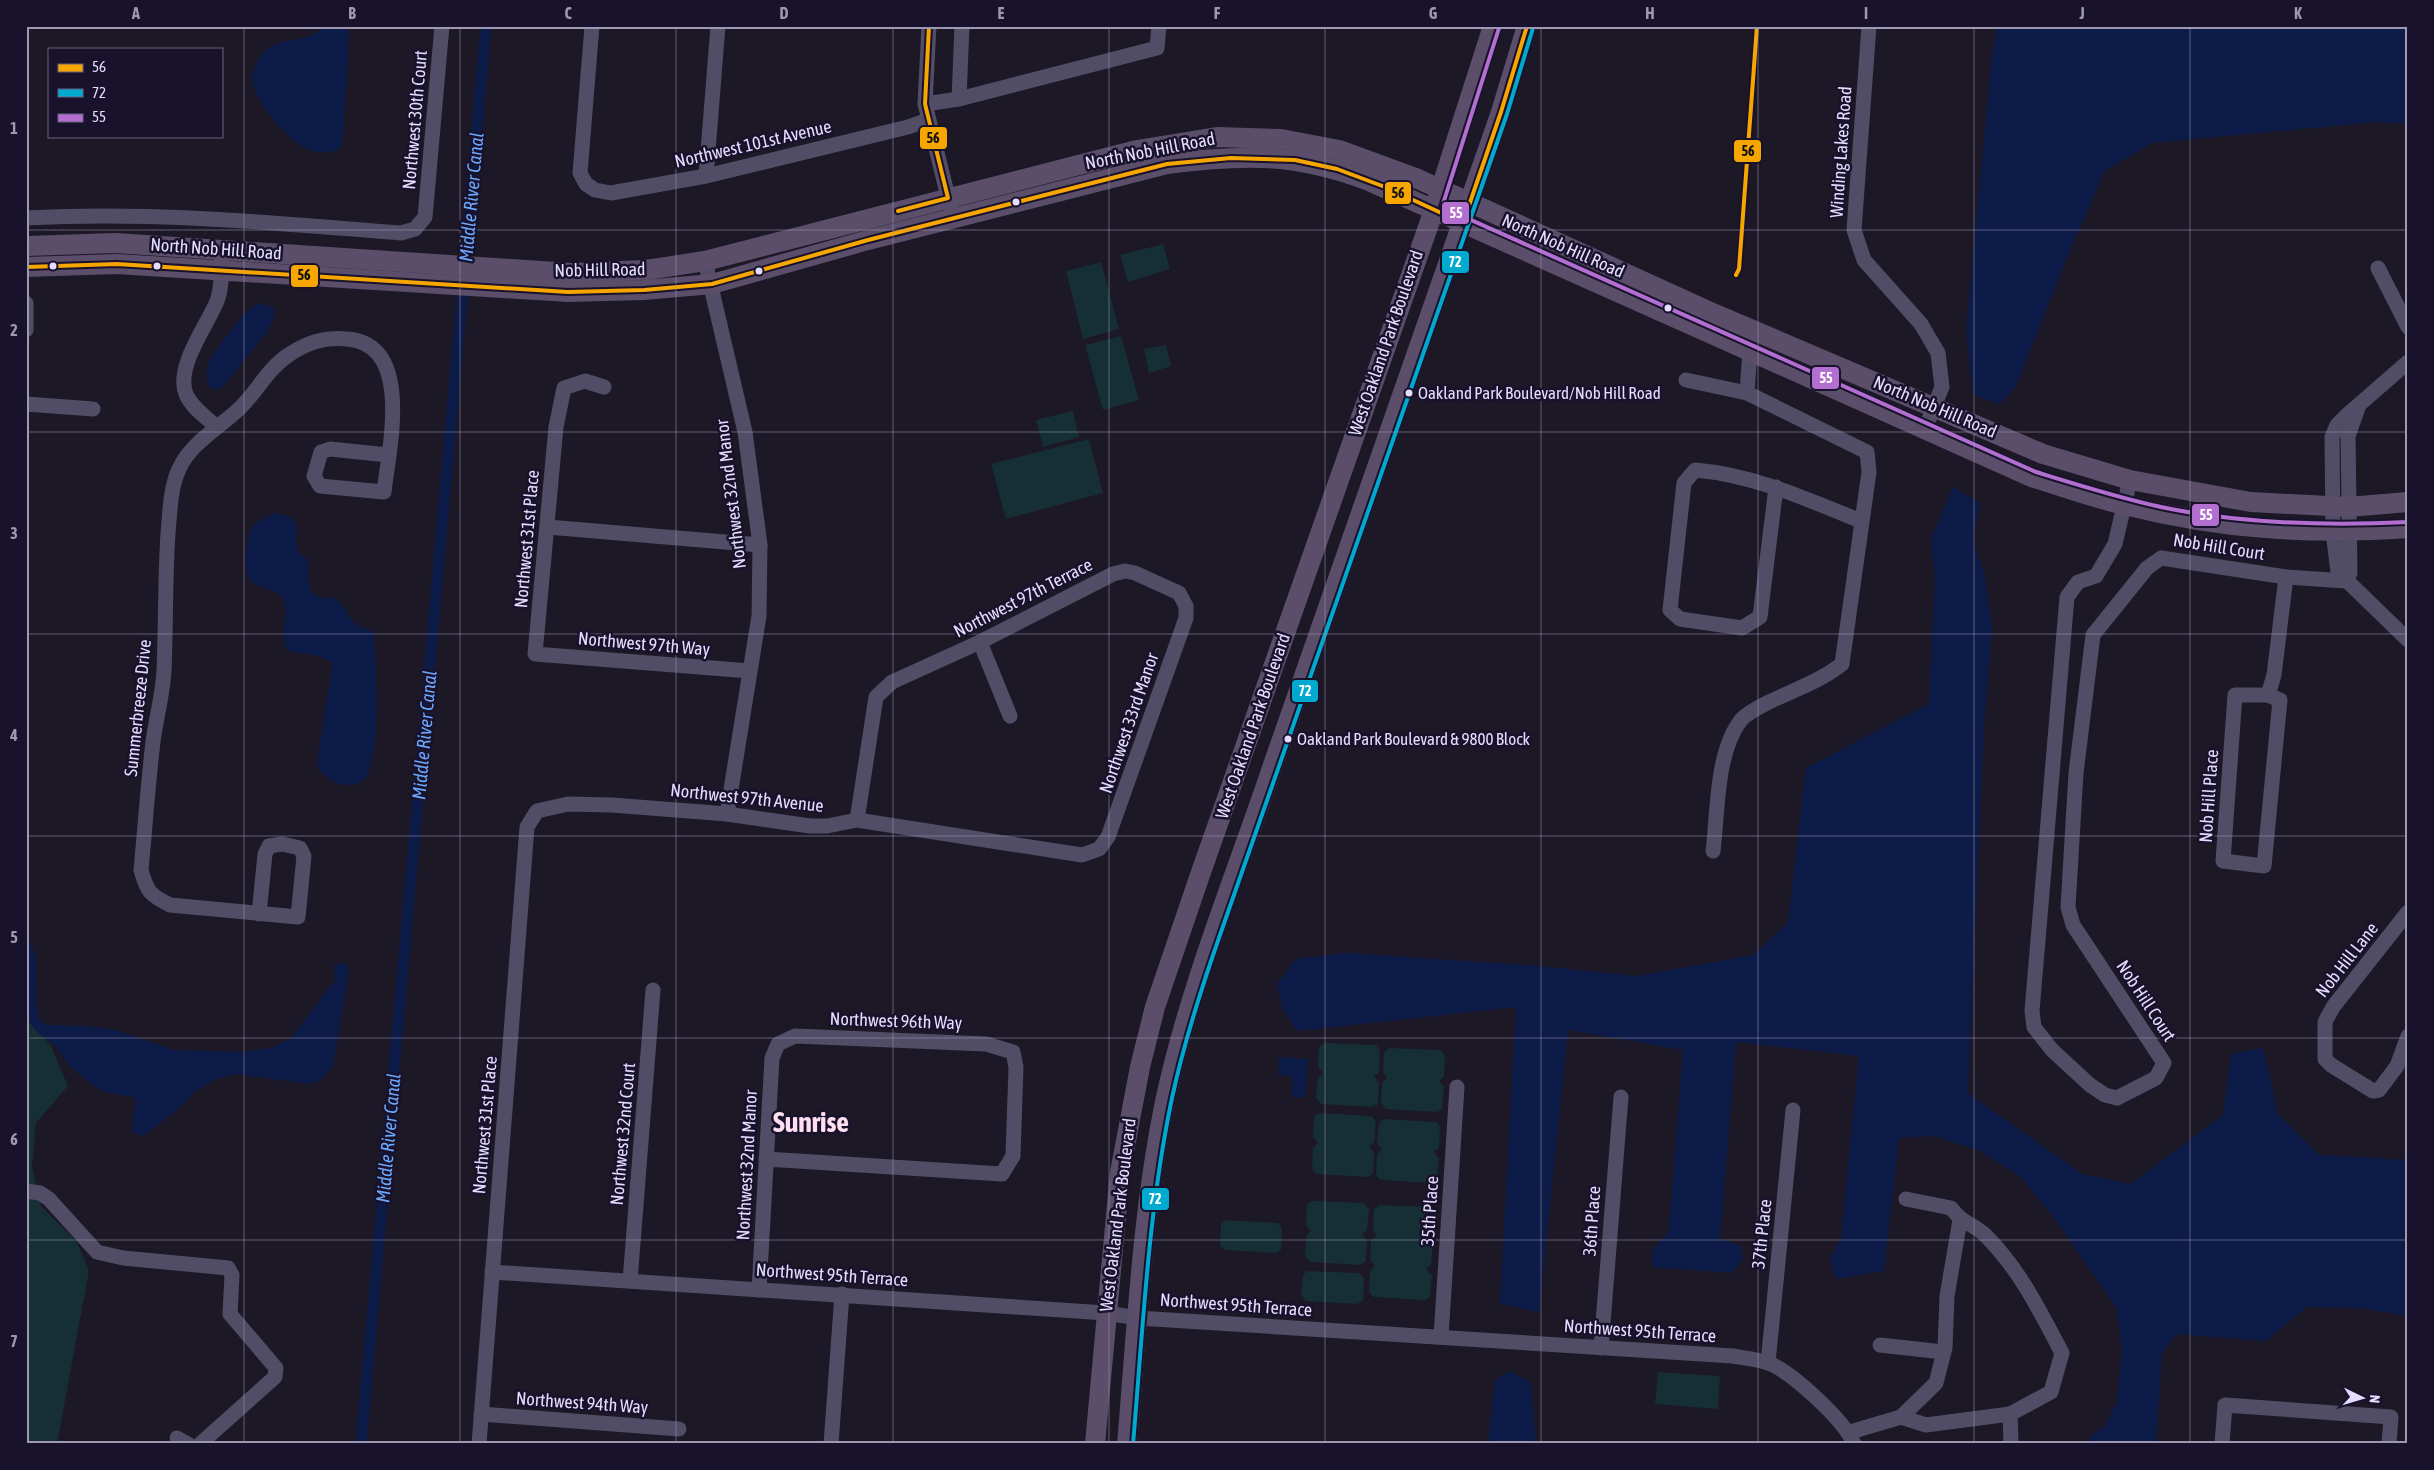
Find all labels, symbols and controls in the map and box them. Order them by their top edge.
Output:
text: A [131,4,140,22]
text: B [348,4,356,22]
text: C [564,4,572,22]
text: D [780,4,789,22]
text: E [998,4,1005,22]
text: F [1214,4,1221,22]
text: G [1429,4,1438,22]
text: H [1645,4,1655,22]
text: I [1864,4,1868,22]
text: J [2078,4,2085,22]
text: K [2294,4,2302,22]
legend [48,48,222,138]
street label: Northwest 30th Court [398,49,431,190]
text: 56 [92,58,106,75]
text: 72 [92,84,106,101]
street label: Winding Lakes Road [1825,86,1856,218]
text: 55 [92,108,106,125]
street label: Northwest 101st Avenue [673,115,833,172]
text: 1 [10,119,18,137]
line badge: 56 [919,126,948,150]
street label: North Nob Hill Road [1083,128,1217,173]
text: 56 [926,130,940,146]
water label: Middle River Canal [454,131,488,263]
line badge: 56 [1733,139,1762,163]
text: 56 [1741,143,1755,159]
line badge: 56 [1384,181,1412,205]
text: 56 [1391,185,1405,201]
unlabelled marker [1011,197,1021,207]
line badge: 55 [1441,201,1470,225]
text: 55 [1449,205,1463,221]
street label: North Nob Hill Road [1499,209,1628,282]
street label: North Nob Hill Road [150,233,282,264]
street label: West Oakland Park Boulevard [1344,247,1427,438]
line badge: 72 [1441,250,1470,274]
text: 72 [1448,254,1462,270]
street label: Nob Hill Road [554,258,646,281]
unlabelled marker [48,261,58,271]
unlabelled marker [152,261,162,271]
line badge: 56 [290,264,319,288]
unlabelled marker [754,266,764,276]
text: 56 [297,267,311,283]
unlabelled marker [1663,303,1673,313]
text: 2 [10,321,18,339]
line badge: 55 [1811,366,1840,390]
text: 55 [1819,370,1833,386]
street label: North Nob Hill Road [1871,371,2000,442]
place label: Oakland Park Boulevard/Nob Hill Road [1418,383,1661,403]
marker: Oakland Park Boulevard/Nob Hill Road [1404,388,1414,398]
street label: Northwest 32nd Manor [711,417,750,570]
street label: Northwest 31st Place [510,469,543,609]
line badge: 55 [2191,503,2220,527]
text: 55 [2199,507,2213,523]
text: 3 [10,524,18,542]
street label: Nob Hill Court [2172,529,2266,564]
street label: Northwest 97th Terrace [950,554,1096,642]
street label: Northwest 97th Way [577,627,711,660]
street label: West Oakland Park Boulevard [1211,630,1294,821]
street label: Summerbreeze Drive [120,638,155,777]
street label: Northwest 33rd Manor [1095,649,1163,796]
water label: Middle River Canal [407,669,441,801]
line badge: 72 [1291,679,1319,703]
text: 72 [1298,683,1312,699]
text: 4 [9,726,18,744]
place label: Oakland Park Boulevard & 9800 Block [1297,729,1530,749]
marker: Oakland Park Boulevard & 9800 Block [1283,734,1293,744]
street label: Nob Hill Place [2195,749,2222,843]
street label: Northwest 97th Avenue [669,779,825,816]
street label: Nob Hill Lane [2311,918,2382,1001]
text: 5 [10,928,18,946]
street label: Nob Hill Court [2112,956,2180,1045]
street label: Northwest 96th Way [829,1008,963,1033]
street label: Northwest 31st Place [468,1055,501,1195]
street label: Northwest 32nd Court [606,1062,639,1206]
water label: Middle River Canal [371,1072,405,1204]
street label: Northwest 32nd Manor [732,1089,761,1241]
district label: Sunrise [773,1106,849,1138]
street label: West Oakland Park Boulevard [1095,1117,1140,1313]
text: 6 [10,1130,18,1148]
street label: 35th Place [1417,1175,1442,1247]
street label: 36th Place [1579,1185,1604,1257]
line badge: 72 [1141,1187,1170,1211]
text: 72 [1148,1191,1162,1207]
street label: 37th Place [1747,1198,1776,1270]
street label: Northwest 95th Terrace [755,1259,909,1290]
street label: Northwest 95th Terrace [1159,1289,1313,1320]
street label: Northwest 95th Terrace [1563,1315,1717,1346]
text: 7 [10,1332,18,1350]
north arrow [2336,1372,2386,1422]
street label: Northwest 94th Way [515,1387,649,1418]
text: N [2367,1394,2383,1404]

